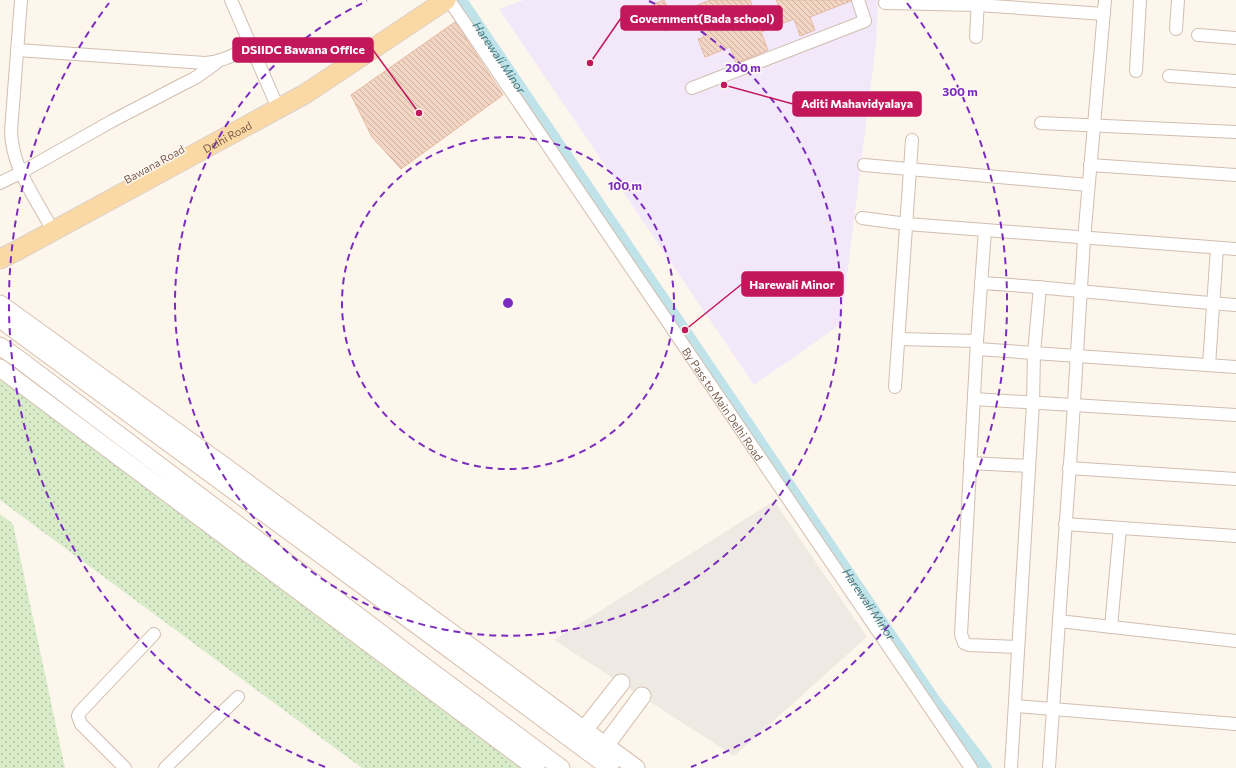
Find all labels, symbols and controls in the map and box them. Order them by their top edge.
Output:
callout: Government(Bada school) [621,6,782,30]
text: Government(Bada school) [630,11,774,25]
water label: Harewali Minor [470,19,530,97]
callout: DSIIDC Bawana Office [233,38,373,62]
text: DSIIDC Bawana Office [241,42,365,56]
text: 200 m [725,60,761,74]
text: 300 m [942,84,978,98]
callout: Aditi Mahavidyalaya [793,92,921,116]
text: Aditi Mahavidyalaya [801,96,913,110]
street label: Delhi Road [200,118,254,155]
street label: Bawana Road [122,142,186,186]
text: 100 m [608,178,642,192]
callout: Harewali Minor [742,272,843,296]
text: Harewali Minor [749,277,835,291]
centre of rings [501,296,515,310]
street label: By Pass to Main Delhi Road [680,345,766,463]
water label: Harewali Minor [840,565,899,644]

